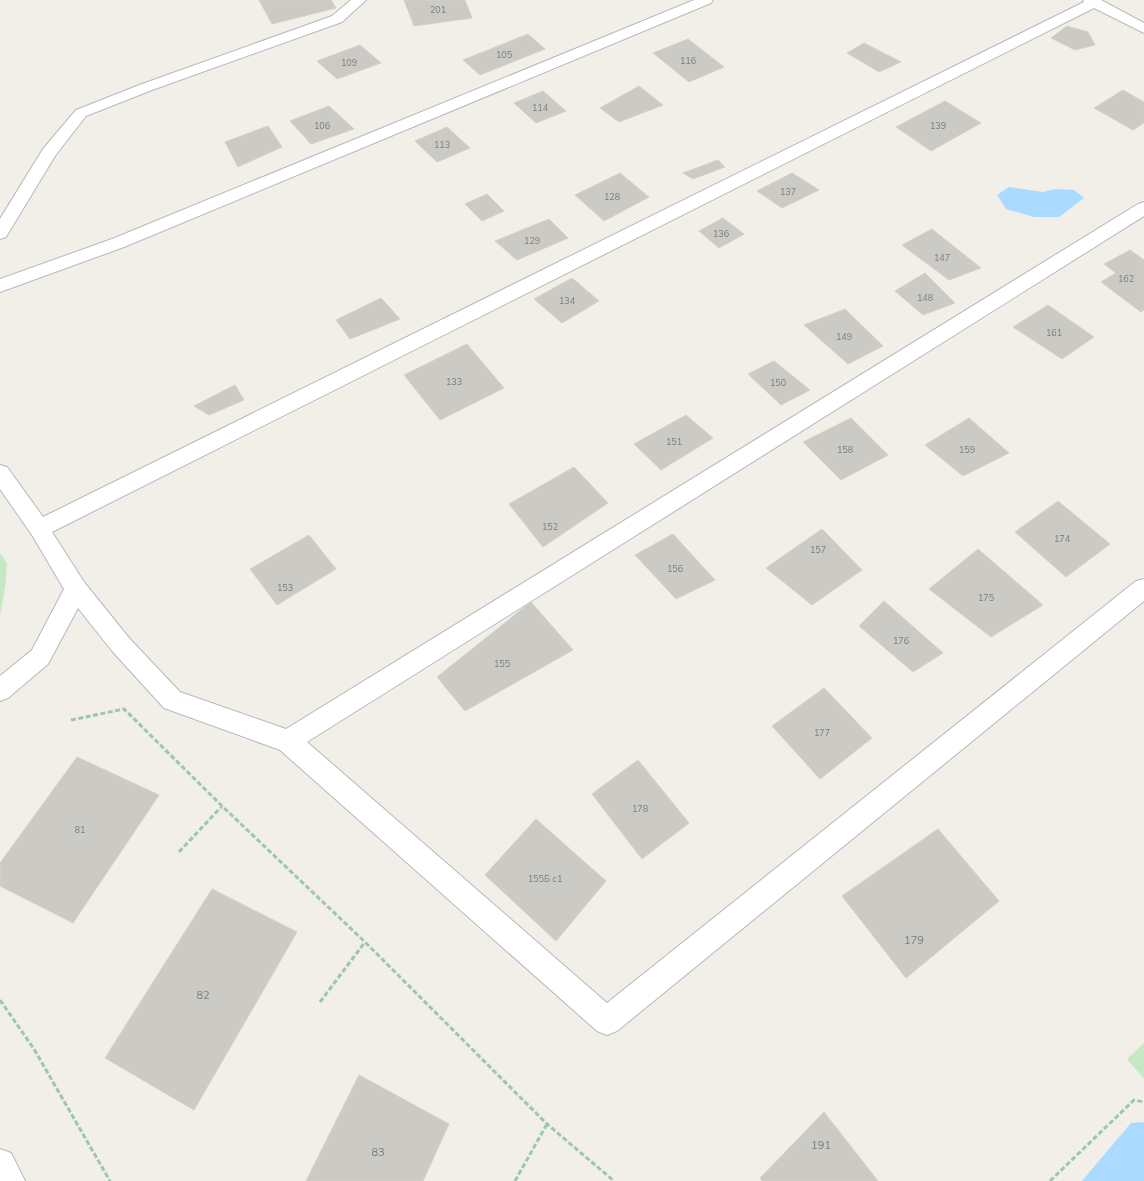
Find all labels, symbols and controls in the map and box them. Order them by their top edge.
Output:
house number: 201 [430,4,446,15]
house number: 105 [496,49,513,60]
house number: 116 [680,55,696,66]
house number: 109 [341,57,357,68]
house number: 114 [532,102,549,113]
house number: 106 [314,120,330,131]
house number: 139 [930,120,946,131]
house number: 113 [434,139,450,150]
house number: 137 [780,186,796,197]
house number: 128 [604,191,620,202]
house number: 136 [713,228,729,239]
house number: 129 [524,235,540,246]
house number: 147 [934,252,950,263]
house number: 162 [1118,273,1134,284]
house number: 148 [917,292,933,303]
house number: 134 [559,295,576,306]
house number: 161 [1046,327,1062,338]
house number: 149 [836,331,852,342]
house number: 133 [446,376,462,387]
house number: 150 [770,377,786,388]
house number: 151 [666,436,682,447]
house number: 158 [837,444,853,455]
house number: 159 [959,444,975,455]
house number: 152 [542,521,558,532]
house number: 174 [1054,533,1071,544]
house number: 157 [810,544,826,555]
house number: 156 [667,563,683,574]
house number: 153 [277,582,293,593]
house number: 175 [978,592,995,603]
house number: 176 [893,635,909,646]
house number: 155 [494,658,511,669]
house number: 177 [814,727,830,738]
house number: 178 [632,803,648,814]
house number: 81 [75,824,85,835]
house number: 155Б с1 [528,873,562,884]
house number: 179 [904,933,924,947]
house number: 82 [196,988,210,1002]
house number: 191 [811,1138,831,1152]
house number: 83 [371,1145,385,1159]

